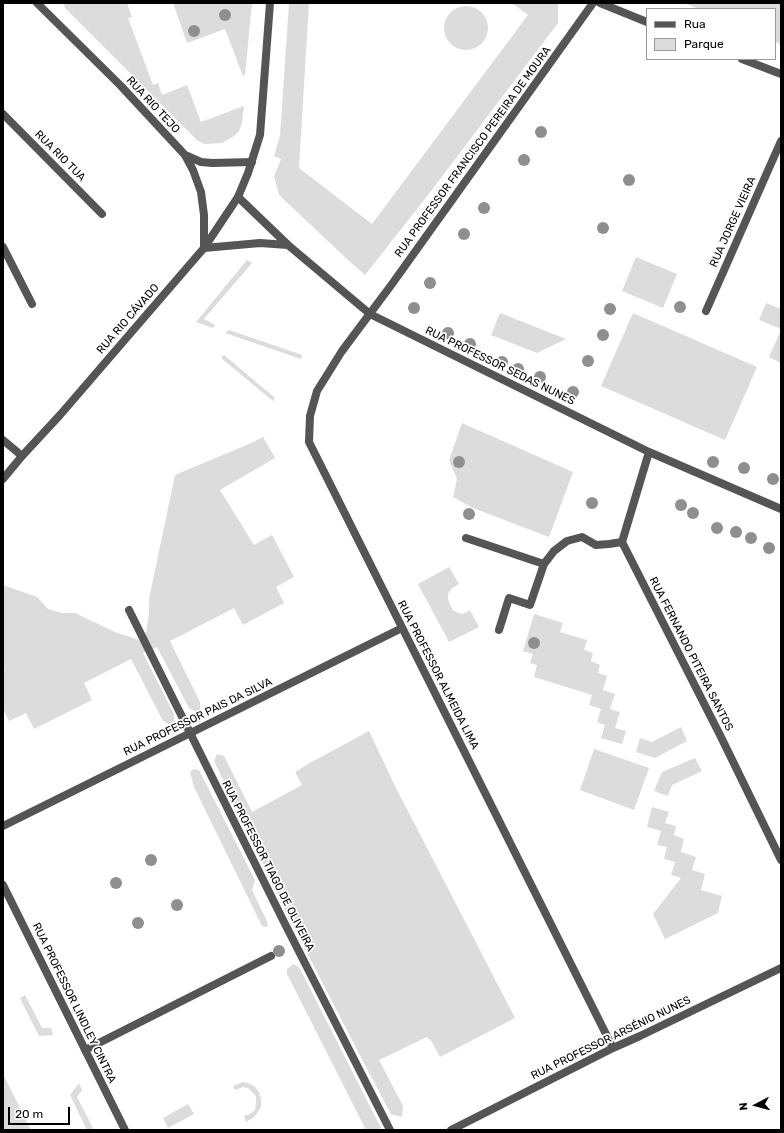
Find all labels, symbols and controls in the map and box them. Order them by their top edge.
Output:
legend [646,8,776,60]
text: Rua [684,17,706,31]
text: Parque [684,37,724,51]
street label: RUA PROFESSOR FRANCISCO PEREIRA DE MOURA [392,44,554,260]
street label: RUA RIO TEJO [123,74,183,136]
street label: RUA RIO TUA [32,128,88,184]
street label: RUA JORGE VIEIRA [707,175,759,269]
street label: RUA RIO CÁVADO [94,281,162,357]
street label: RUA PROFESSOR SEDAS NUNES [423,324,577,408]
street label: RUA FERNANDO PITEIRA SANTOS [646,575,736,733]
street label: RUA PROFESSOR ALMEIDA LIMA [395,598,481,752]
street label: RUA PROFESSOR PAIS DA SILVA [122,675,274,759]
street label: RUA PROFESSOR TIAGO DE OLIVEIRA [219,778,317,954]
street label: RUA PROFESSOR LINDLEY CINTRA [29,921,119,1085]
street label: RUA PROFESSOR ARSÉNIO NUNES [529,993,693,1083]
north arrow [736,1085,776,1125]
scale bar [10,1099,72,1125]
text: N [737,1102,750,1111]
text: 20 m [15,1107,43,1121]

